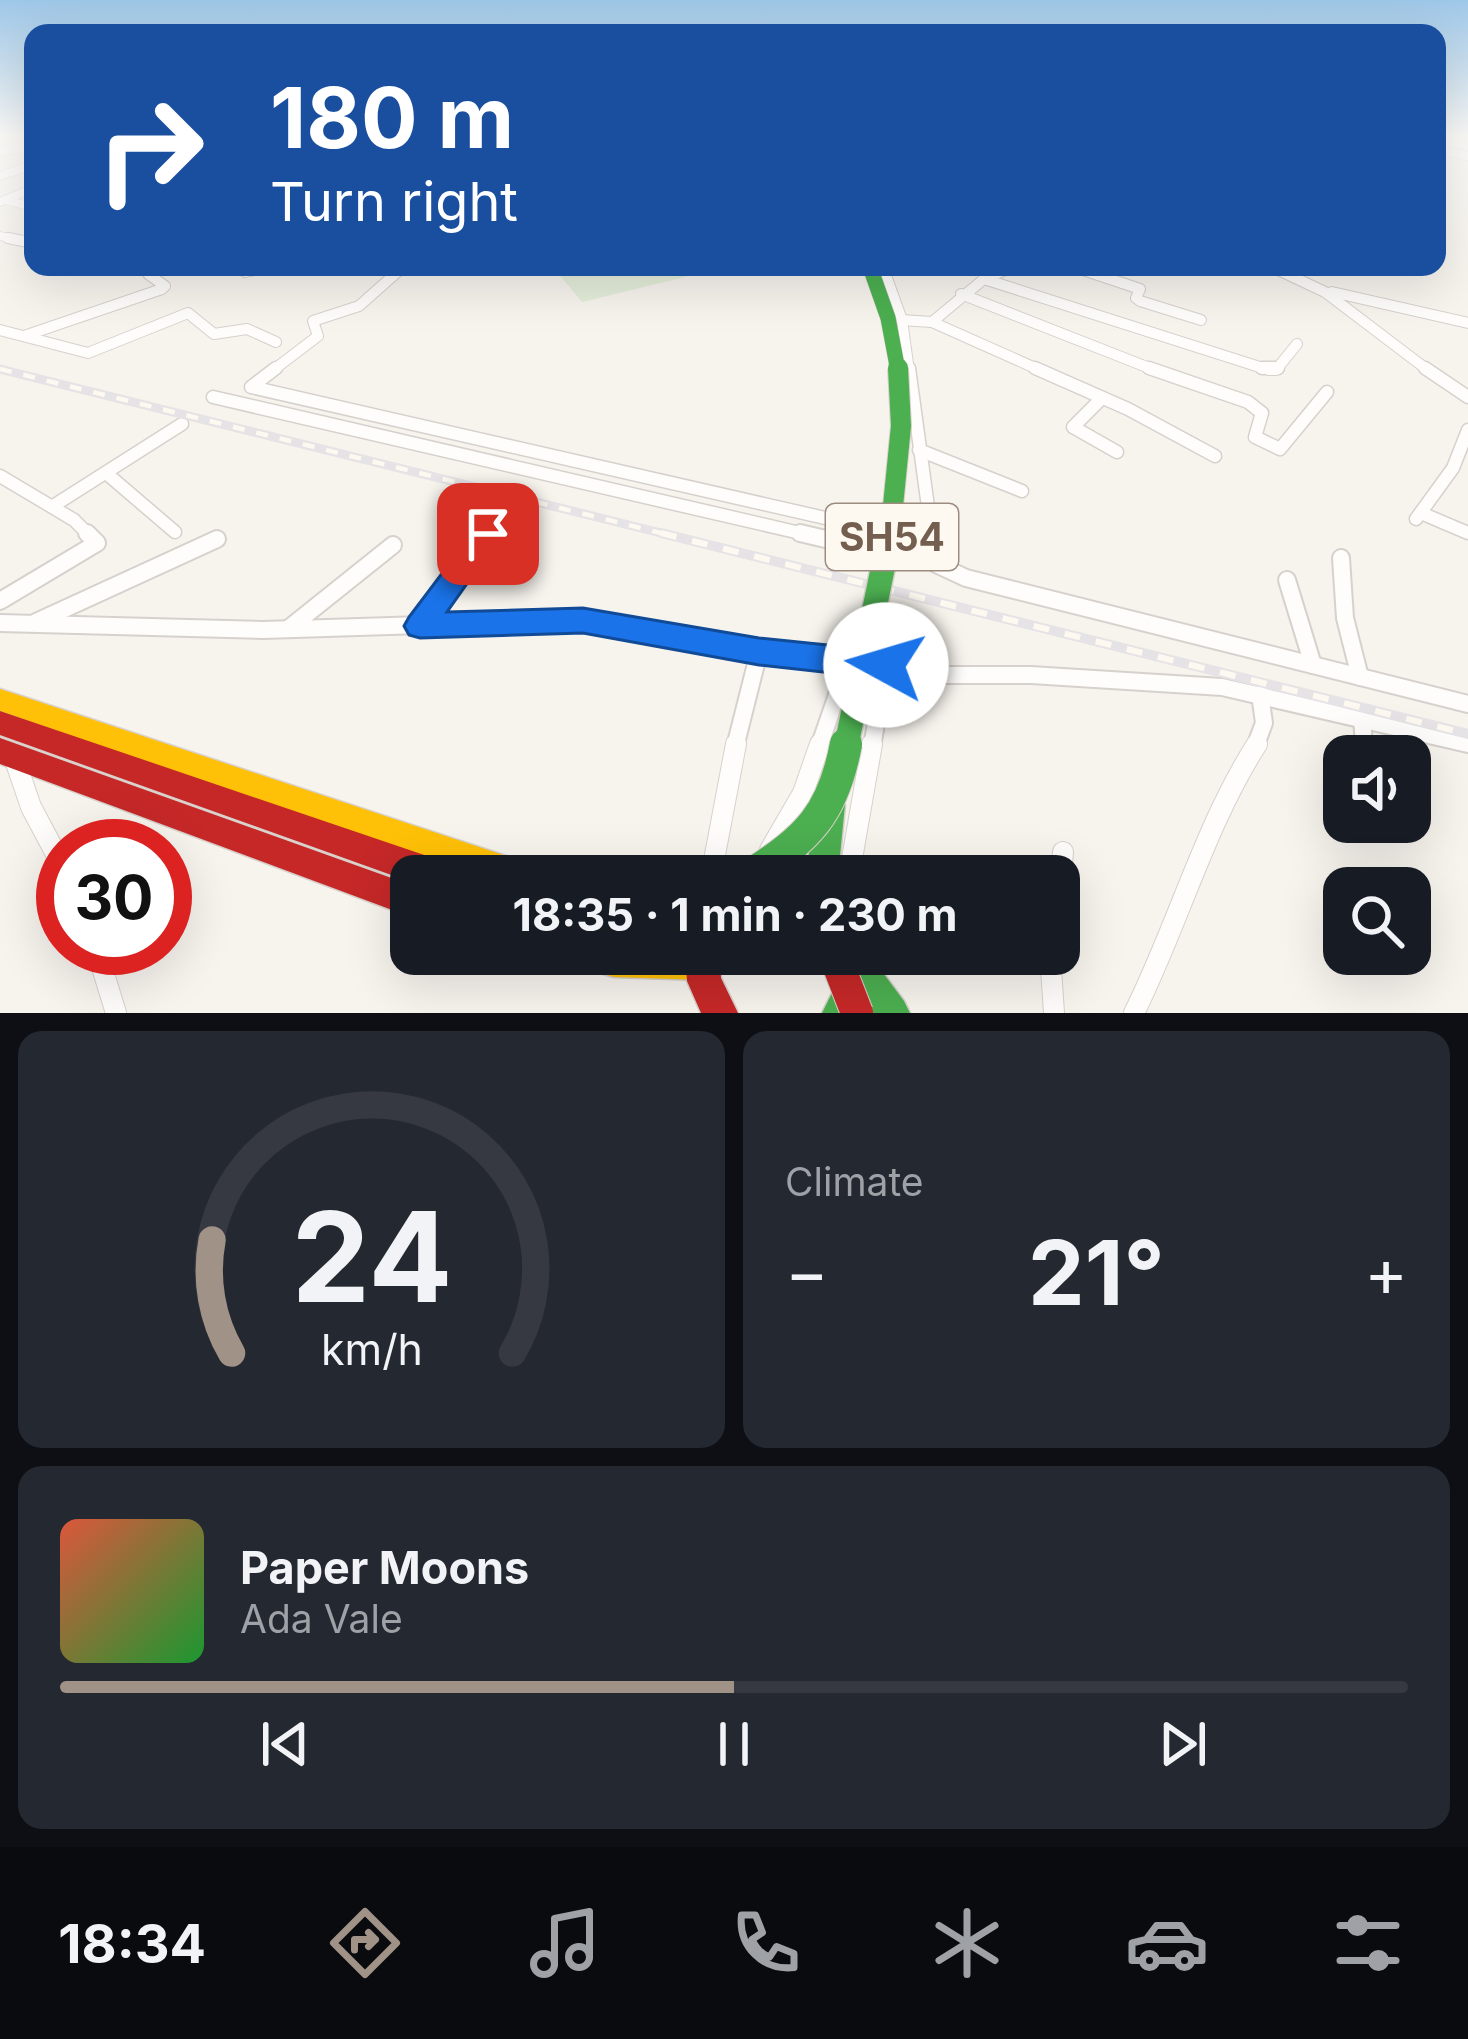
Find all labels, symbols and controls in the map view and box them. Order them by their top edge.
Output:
text: 180 m [270,67,514,168]
icon: right [72,72,228,228]
text: Turn right [270,169,518,234]
pin [437,483,539,585]
icon: arrive [455,501,521,567]
road number: SH54 [826,504,958,570]
position arrow [823,602,949,728]
map controls [1323,735,1431,975]
button: sound [1323,735,1431,843]
speed limit sign: 30 [36,819,192,975]
button: search [1323,867,1431,975]
text: 18:35 · 1 min · 230 m [512,887,958,942]
text: Climate [785,1158,924,1205]
text: 24 [291,1181,452,1332]
text: 21° [1028,1218,1165,1327]
text: − [785,1232,829,1312]
text: + [1364,1232,1408,1312]
text: km/h [321,1322,422,1374]
text: Paper Moons [240,1540,529,1595]
text: Ada Vale [240,1595,403,1642]
icon: previous [252,1711,318,1777]
icon: pause [701,1711,767,1777]
icon: next [1150,1711,1216,1777]
icon: directions [323,1901,407,1985]
icon: music [523,1901,607,1985]
icon: phone [724,1901,808,1985]
icon: climate [925,1901,1009,1985]
icon: car [1125,1901,1209,1985]
icon: filters [1326,1901,1410,1985]
text: 18:34 [58,1911,206,1976]

